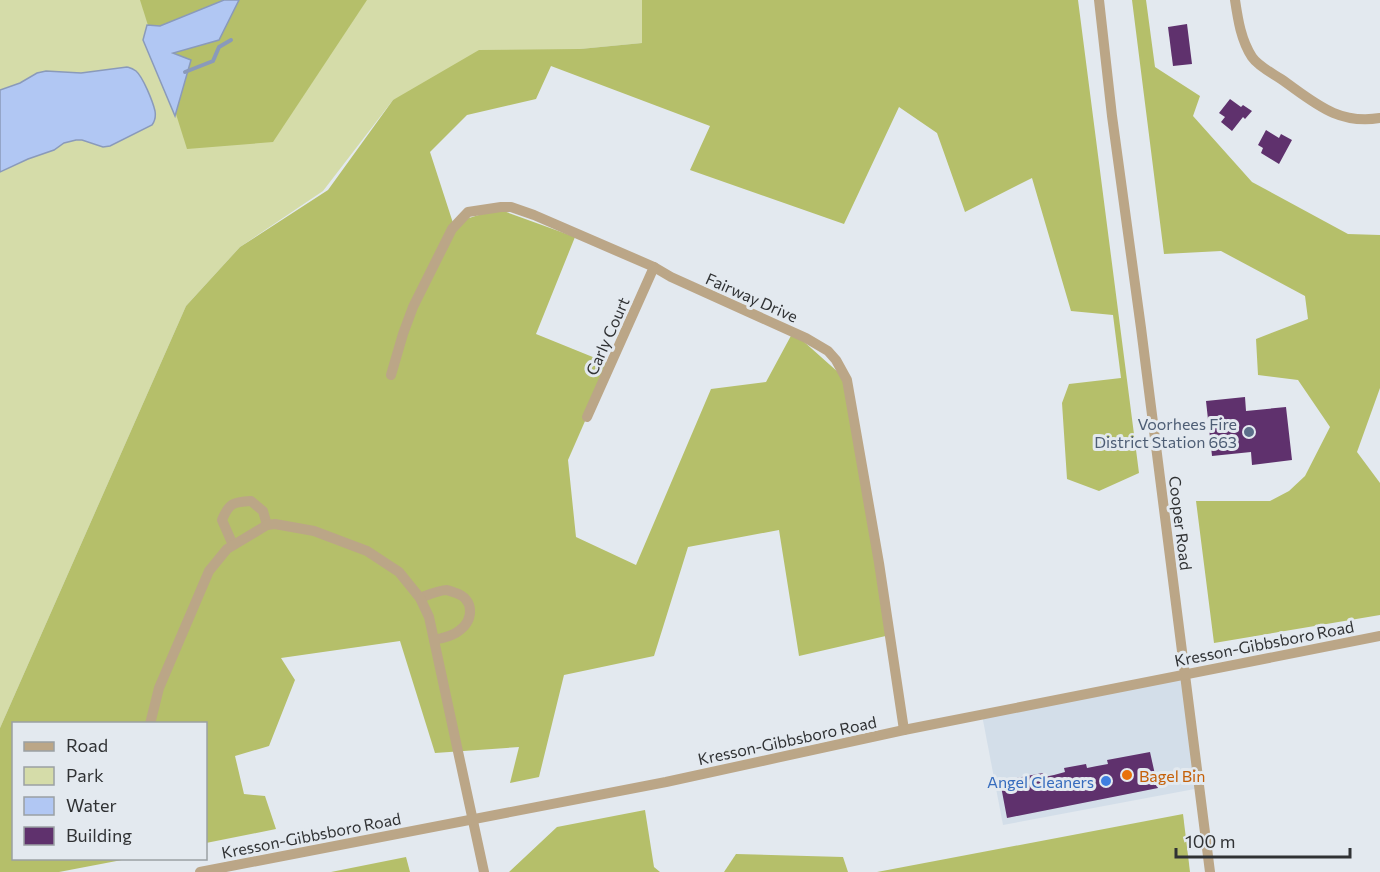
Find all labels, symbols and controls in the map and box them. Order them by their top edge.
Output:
street label: Fairway Drive [703,268,801,326]
street label: Carly Court [581,294,633,378]
place label: Voorhees Fire District Station 663 [1094,414,1237,451]
marker: Voorhees Fire District Station 663 [1242,425,1256,439]
street label: Cooper Road [1166,475,1196,571]
street label: Kresson-Gibbsboro Road [1173,616,1355,670]
street label: Kresson-Gibbsboro Road [696,712,878,768]
legend [12,722,207,860]
text: Road [66,734,108,756]
text: Park [66,764,104,786]
place label: Bagel Bin [1139,766,1205,785]
marker: Bagel Bin [1120,768,1134,782]
place label: Angel Cleaners [987,772,1094,791]
marker: Angel Cleaners [1099,774,1113,788]
text: Water [66,794,117,816]
street label: Kresson-Gibbsboro Road [220,808,402,862]
scale bar [1176,821,1350,859]
text: Building [66,824,132,846]
text: 100 m [1185,830,1235,852]

